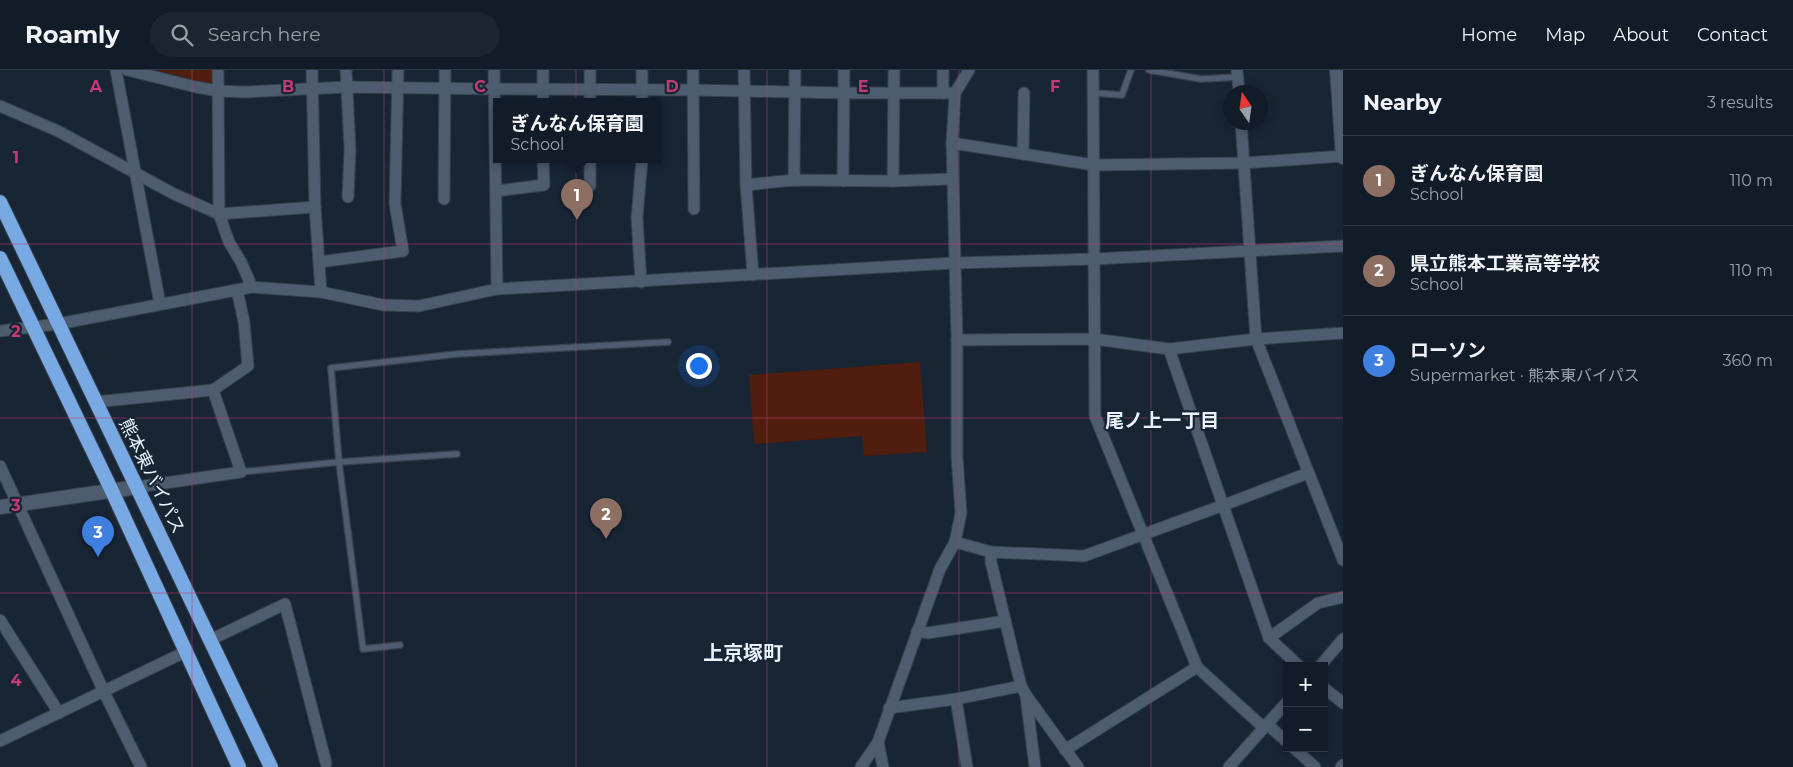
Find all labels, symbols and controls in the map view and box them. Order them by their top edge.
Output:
search box [150,12,500,57]
text: Roamly [25,20,120,49]
icon: search [168,21,196,49]
text: Search here [208,23,321,46]
text: Home [1461,24,1517,46]
text: Map [1545,24,1585,46]
text: About [1613,24,1669,46]
text: Contact [1697,24,1768,46]
text: A [89,77,103,96]
text: B [282,77,294,96]
text: C [474,77,486,96]
text: D [665,77,679,96]
text: E [858,77,868,96]
text: F [1050,77,1060,96]
north arrow [1223,85,1268,130]
text: Nearby [1363,90,1442,115]
text: 3 results [1707,93,1773,112]
popup [493,98,661,163]
text: ぎんなん保育園 [510,112,644,135]
text: School [510,135,564,154]
text: 1 [13,148,19,167]
text: ぎんなん保育園 [1410,162,1543,185]
text: 1 [1376,171,1382,190]
text: 110 m [1730,171,1773,190]
pin: 1 [561,179,593,220]
text: School [1410,185,1464,204]
text: 県立熊本工業高等学校 [1410,252,1600,275]
text: 2 [1374,261,1384,280]
text: 110 m [1730,261,1773,280]
text: School [1410,275,1464,294]
text: 2 [11,322,21,341]
text: ローソン [1410,339,1486,362]
text: 3 [1374,351,1384,370]
text: 360 m [1722,351,1773,370]
your location [686,353,712,379]
text: Supermarket · 熊本東バイパス [1410,366,1640,385]
district label: 尾ノ上一丁目 [1105,409,1219,432]
street label: 熊本東バイパス [115,415,189,537]
text: 3 [10,496,21,515]
pin: 2 [590,498,622,539]
pin: 3 [82,516,114,557]
district label: 上京塚町 [703,641,783,665]
map controls [1283,662,1328,752]
button: + [1283,662,1328,707]
text: 4 [10,671,22,690]
button: − [1283,707,1328,752]

